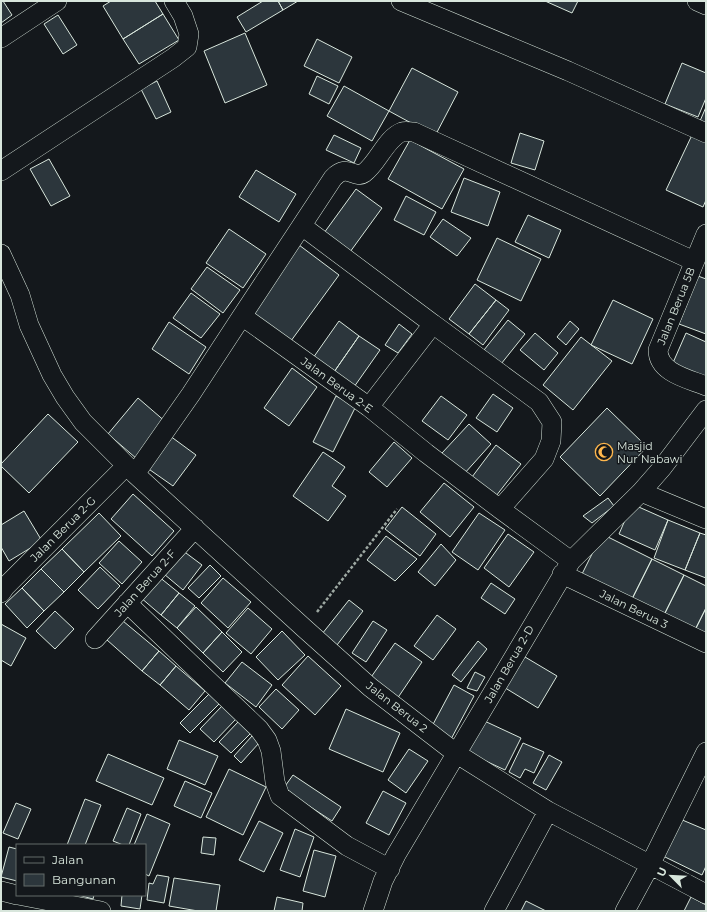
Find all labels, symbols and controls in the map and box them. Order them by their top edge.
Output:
street label: Jalan Berua 5B [654,265,698,348]
street label: Jalan Berua 2-E [297,354,376,416]
place label: Masjid Nur Nabawi [617,439,683,466]
mosque icon: Masjid Nur Nabawi [594,442,614,462]
street label: Jalan Berua 2-G [27,493,99,565]
street label: Jalan Berua 2-F [111,547,179,620]
street label: Jalan Berua 3 [597,586,670,632]
street label: Jalan Berua 2-D [481,623,537,706]
street label: Jalan Berua 2 [363,678,431,735]
legend [16,844,146,896]
text: Jalan [51,852,84,867]
north arrow [651,856,691,896]
text: U [654,865,670,879]
text: Bangunan [52,872,116,887]

